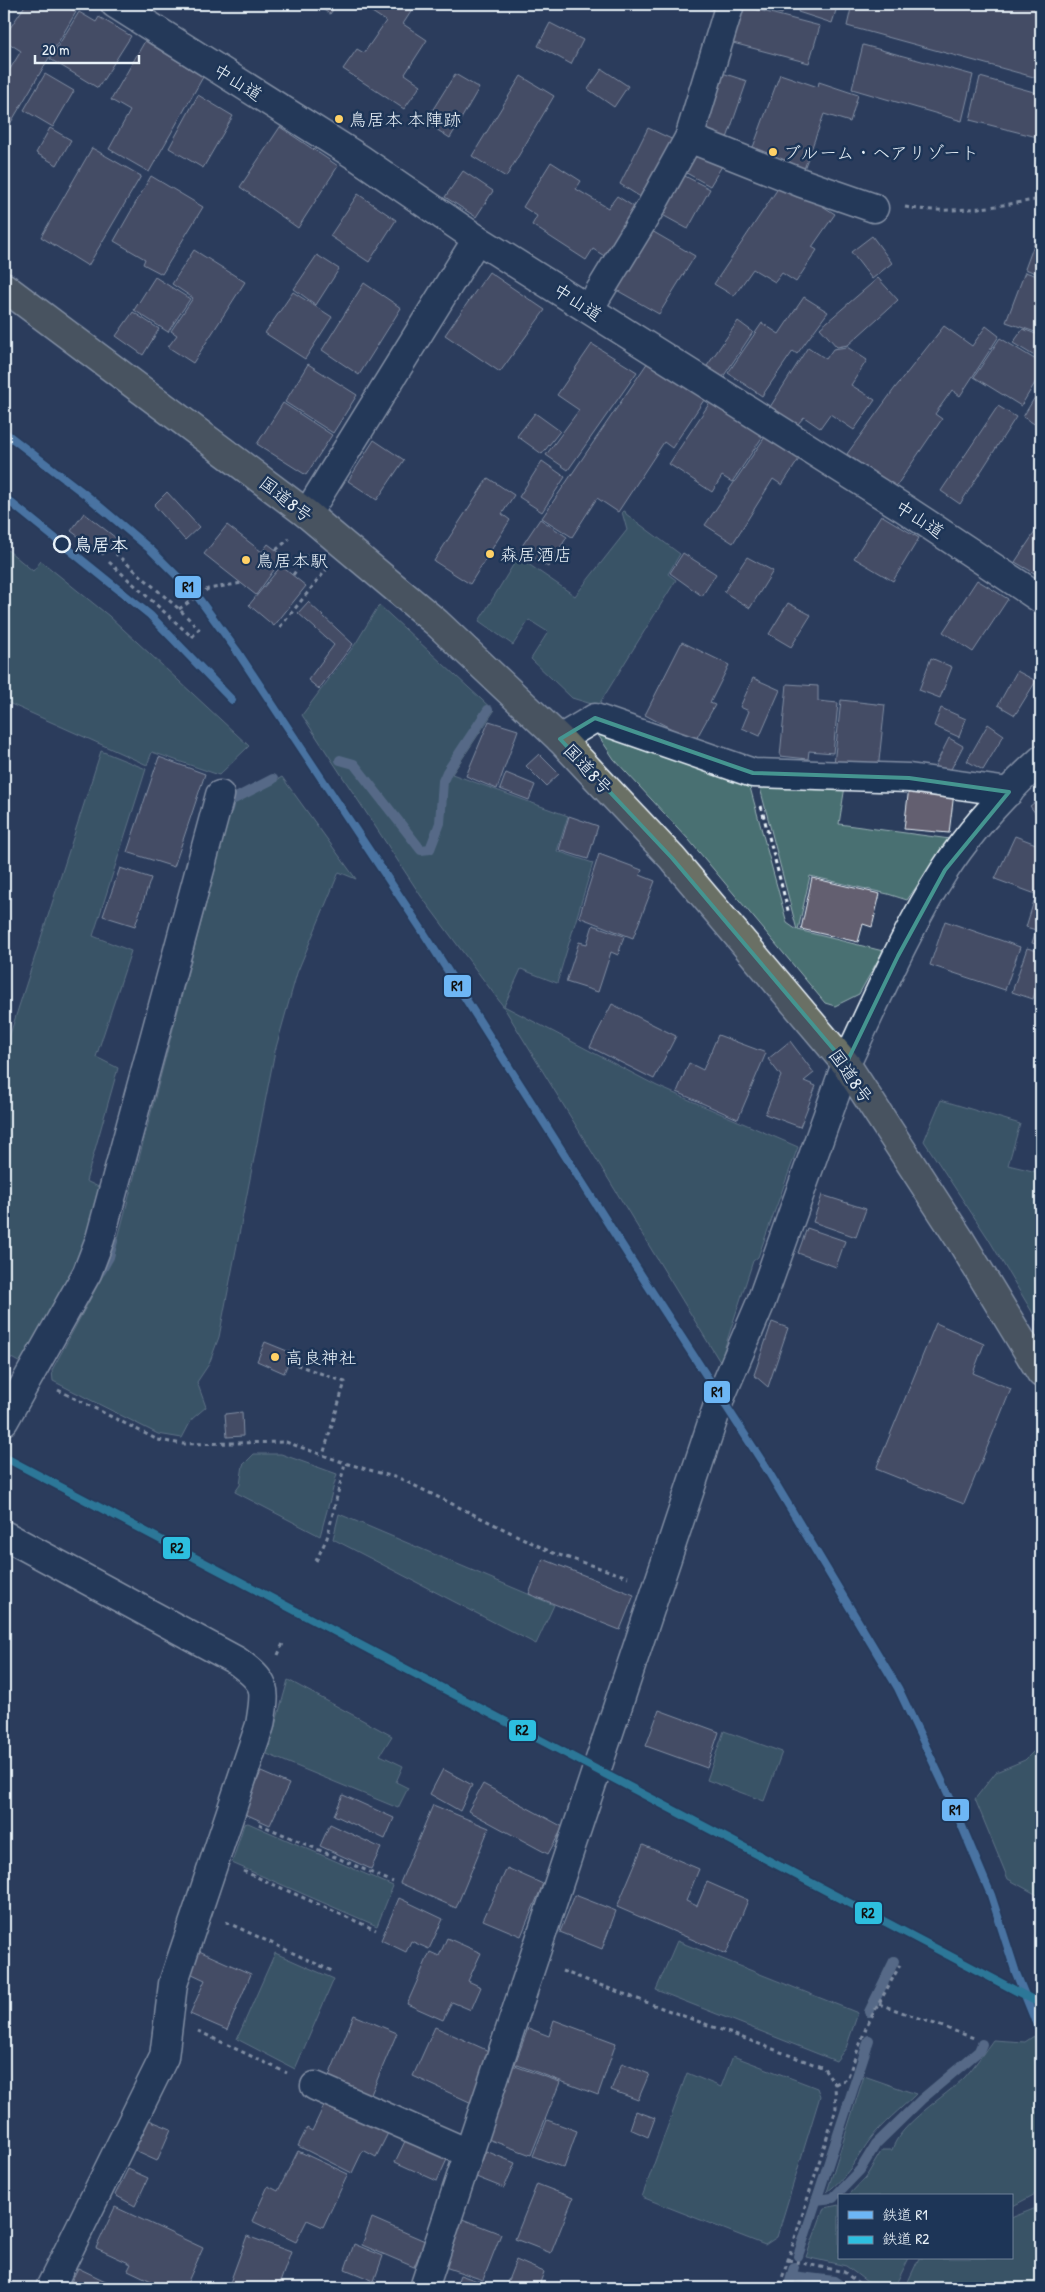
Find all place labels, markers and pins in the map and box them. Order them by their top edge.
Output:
place label: 鳥居本 本陣跡 [349,107,461,132]
marker: 鳥居本 本陣跡 [333,113,345,125]
place label: ブルーム・ヘアリゾート [783,140,979,165]
marker: ブルーム・ヘアリゾート [767,146,779,158]
place label: 鳥居本 [74,532,128,557]
marker: 鳥居本 [53,535,71,553]
place label: 森居酒店 [500,542,572,567]
place label: 鳥居本駅 [256,548,328,573]
marker: 森居酒店 [484,548,496,560]
marker: 鳥居本駅 [240,554,252,566]
place label: 高良神社 [285,1345,357,1370]
marker: 高良神社 [269,1351,281,1363]

